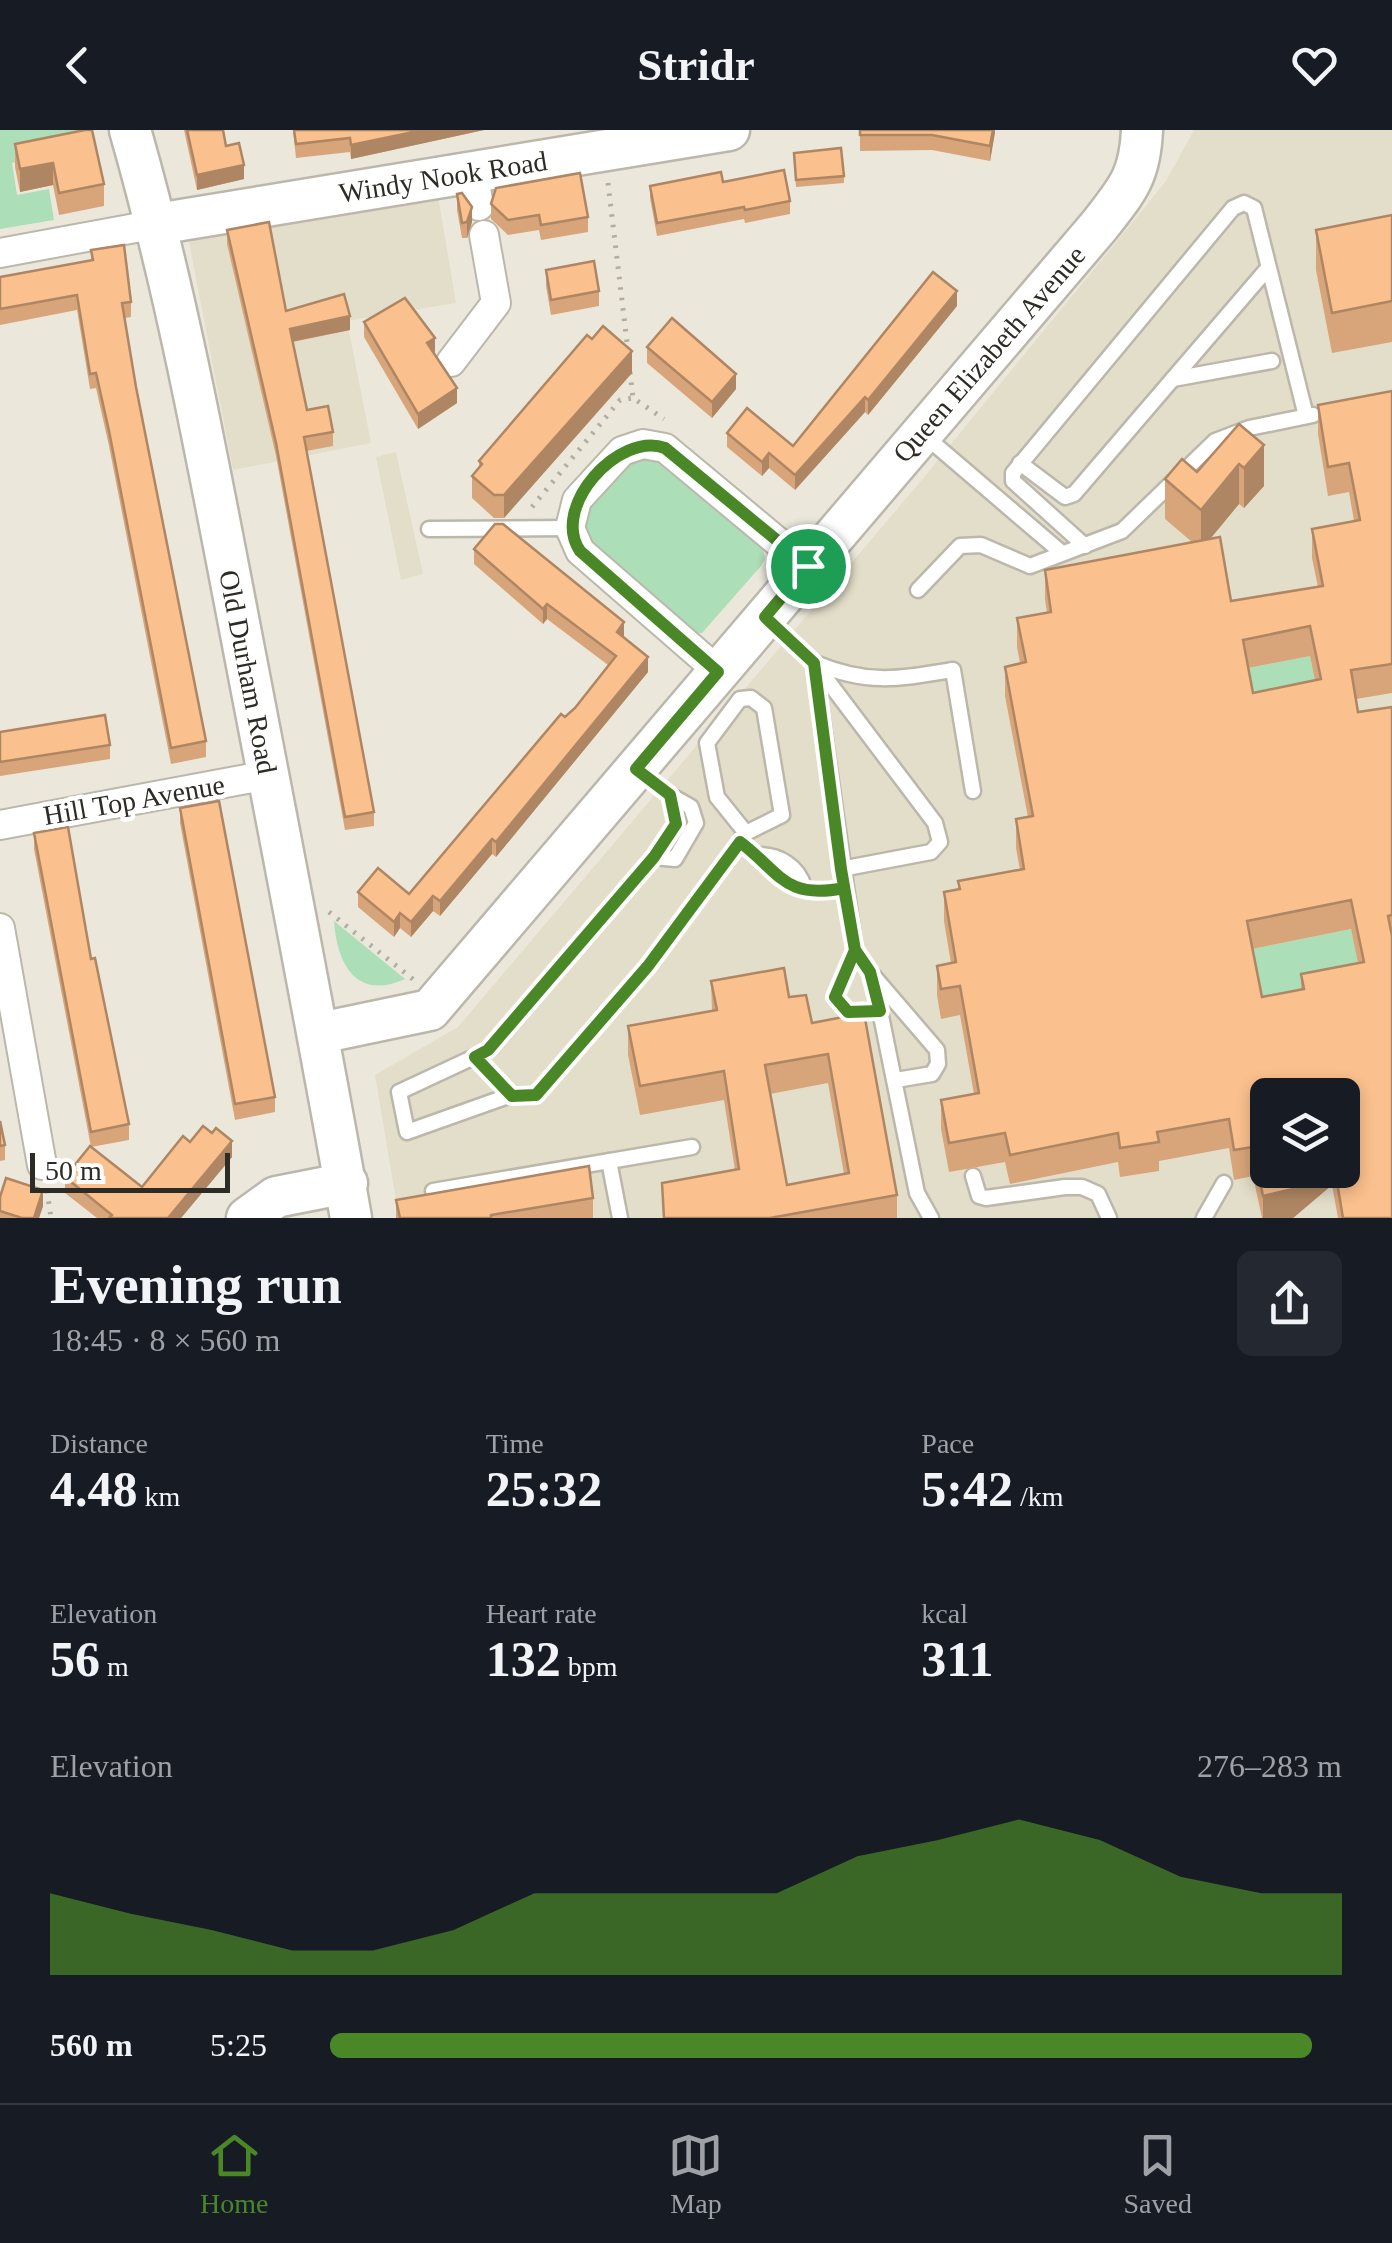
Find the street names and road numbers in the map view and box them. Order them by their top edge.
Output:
street label: Windy Nook Road [337,145,549,209]
street label: Queen Elizabeth Avenue [887,240,1091,468]
street label: Old Durham Road [213,568,283,776]
street label: Hill Top Avenue [41,769,227,831]

